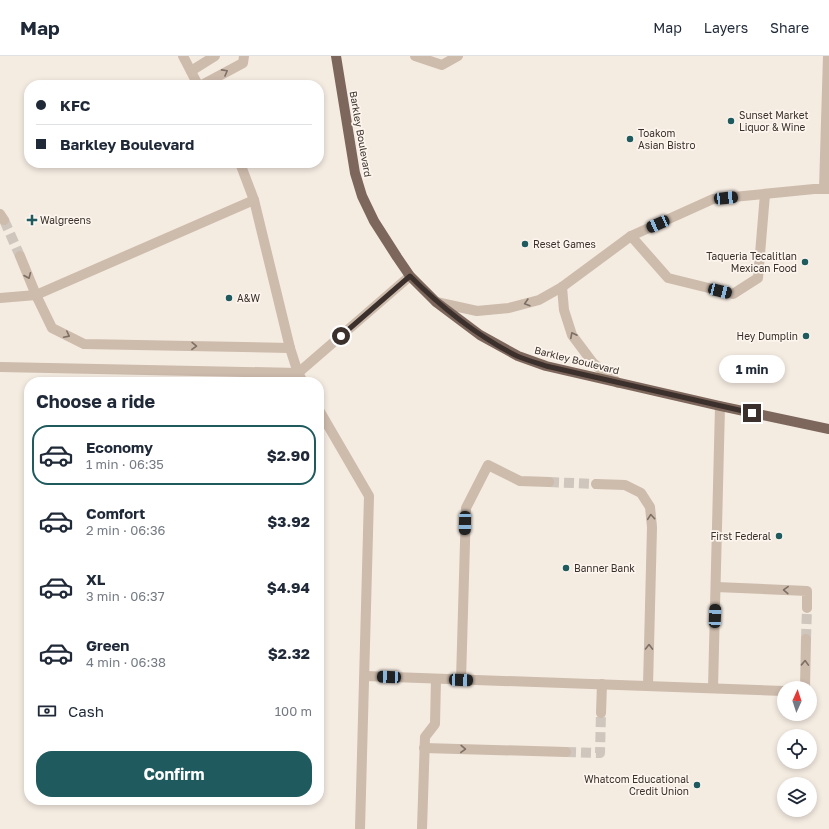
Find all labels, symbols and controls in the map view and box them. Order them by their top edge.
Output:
text: Map [20,16,60,39]
text: Map [653,19,682,36]
text: Layers [704,19,748,36]
text: Share [770,19,809,36]
one-way arrow [221,70,228,77]
street label: Barkley Boulevard [348,90,374,178]
text: KFC [60,96,90,114]
place label: Sunset Market Liquor & Wine [739,109,809,133]
marker: Sunset Market Liquor & Wine [726,116,736,126]
place label: Toakom Asian Bistro [638,127,695,151]
marker: Toakom Asian Bistro [625,134,635,144]
text: Barkley Boulevard [60,135,194,153]
car [713,191,739,205]
place label: Walgreens [40,214,91,226]
car [645,214,671,234]
marker: Walgreens [27,215,37,225]
place label: Reset Games [533,238,596,250]
marker: Reset Games [520,239,530,249]
place label: Taqueria Tecalitlan Mexican Food [706,250,797,274]
marker: Taqueria Tecalitlan Mexican Food [800,257,810,267]
one-way arrow [23,271,31,279]
car [707,282,733,300]
place label: A&W [237,292,260,304]
marker: A&W [224,293,234,303]
one-way arrow [524,298,531,307]
route start [332,327,350,345]
place label: Hey Dumplin [737,330,798,342]
one-way arrow [62,331,70,338]
marker: Hey Dumplin [801,331,811,341]
one-way arrow [570,332,578,339]
one-way arrow [191,342,197,350]
street label: Barkley Boulevard [533,344,621,376]
callout: 1 min [719,355,785,383]
text: 1 min [736,361,768,377]
text: Choose a ride [36,390,155,412]
route end [743,404,761,422]
icon: car [38,437,74,473]
text: Economy [86,438,153,456]
text: $2.90 [267,446,310,464]
text: 1 min · 06:35 [86,456,164,472]
icon: car [38,503,74,539]
text: Comfort [86,504,145,522]
car [459,511,471,535]
text: $3.92 [267,512,310,530]
one-way arrow [647,514,656,520]
text: 2 min · 06:36 [86,522,165,538]
place label: First Federal [710,530,771,542]
marker: First Federal [774,531,784,541]
place label: Banner Bank [574,562,635,574]
marker: Banner Bank [561,563,571,573]
icon: car [38,569,74,605]
text: XL [86,570,105,588]
text: $4.94 [267,578,310,596]
one-way arrow [783,586,789,594]
text: 3 min · 06:37 [86,588,165,604]
car [709,604,721,628]
icon: car [38,635,74,671]
text: Green [86,636,129,654]
text: $2.32 [268,644,310,662]
one-way arrow [645,644,653,650]
text: 4 min · 06:38 [86,654,166,670]
one-way arrow [801,660,809,666]
car [377,671,401,683]
car [449,674,473,686]
north arrow [777,681,817,721]
map controls [777,681,817,817]
icon: cash [36,700,58,722]
text: Cash [68,702,104,720]
text: 100 m [275,703,312,719]
button: locate [777,729,817,769]
one-way arrow [460,745,466,753]
button: Confirm [36,751,312,797]
place label: Whatcom Educational Credit Union [584,773,689,797]
button: layers [777,777,817,817]
marker: Whatcom Educational Credit Union [692,780,702,790]

